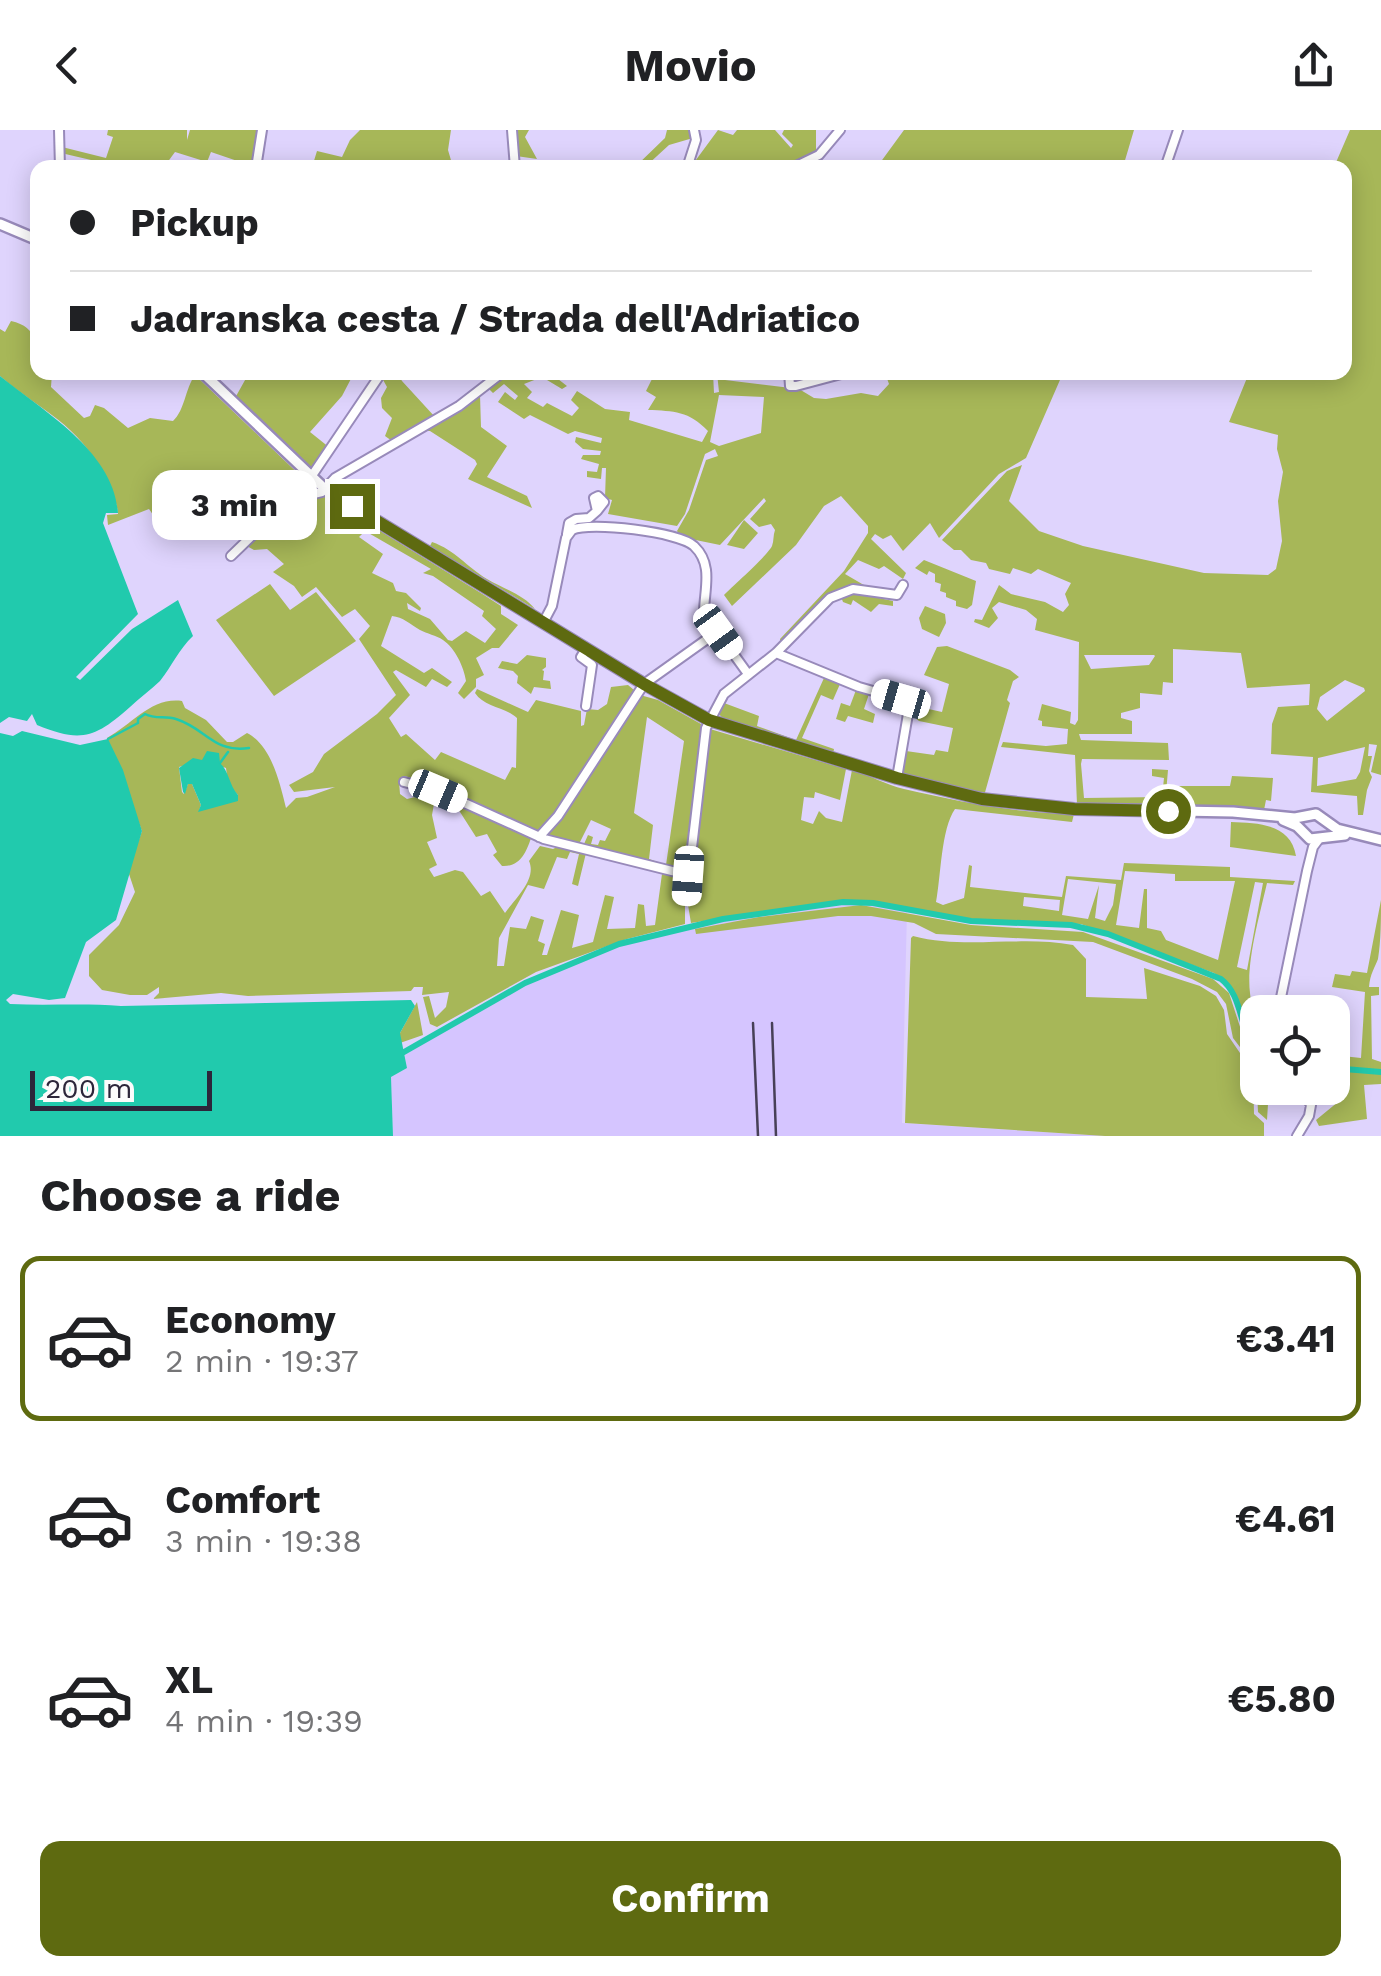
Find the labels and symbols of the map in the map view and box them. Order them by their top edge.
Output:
callout: 3 min [152,471,317,541]
route end [330,484,375,529]
car [688,599,748,665]
car [868,676,934,722]
car [405,765,471,817]
route start [1146,789,1191,834]
car [671,845,705,907]
scale bar [30,1066,212,1110]

